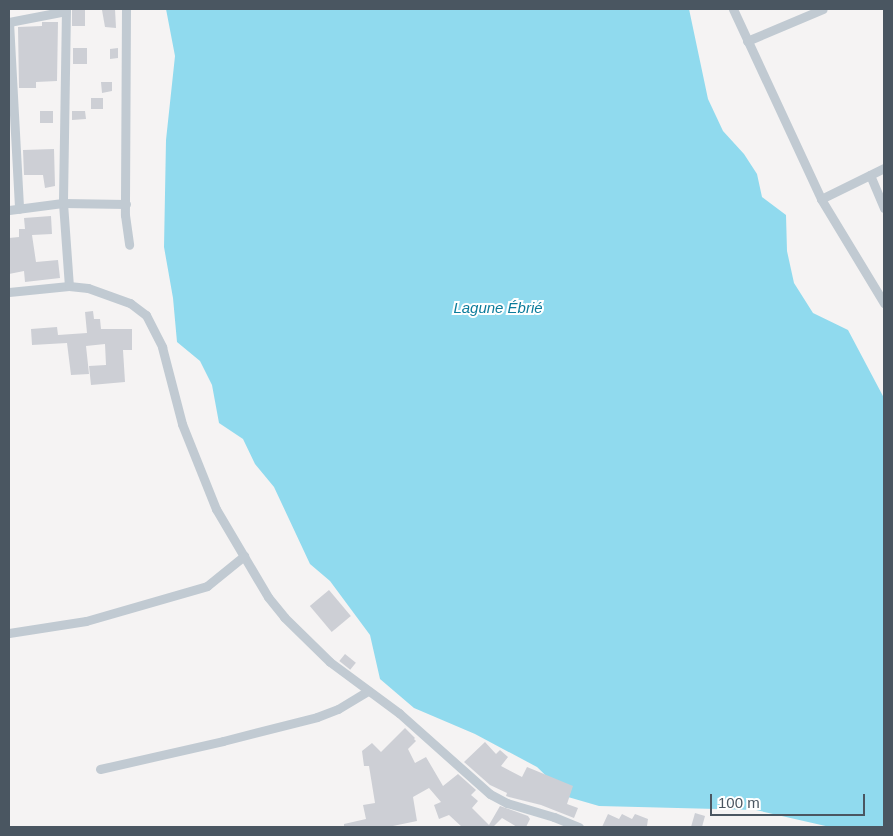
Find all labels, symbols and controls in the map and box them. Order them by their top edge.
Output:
water label: Lagune Ébrié [453,299,543,317]
scale bar [713,784,868,816]
text: 100 m [718,794,760,811]

